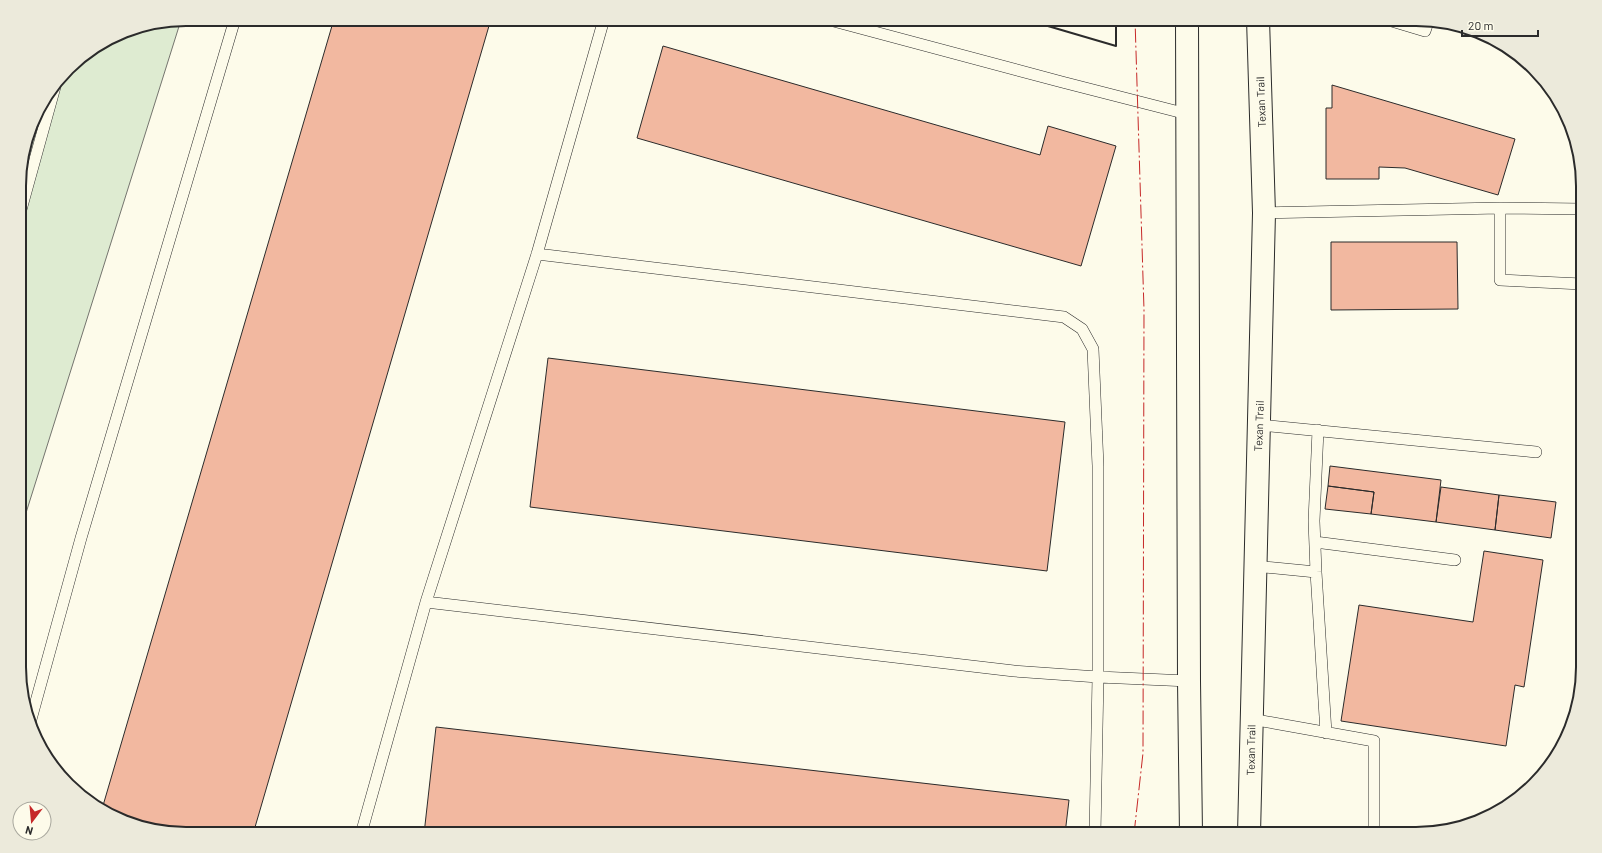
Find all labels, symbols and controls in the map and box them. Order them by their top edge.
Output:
scale bar [1462,12,1538,38]
text: 20 m [1468,18,1494,32]
street label: Texan Trail [1253,76,1268,128]
street label: Texan Trail [1251,400,1266,452]
street label: Texan Trail [1244,724,1257,776]
north arrow [12,801,52,841]
text: N [24,824,34,838]

